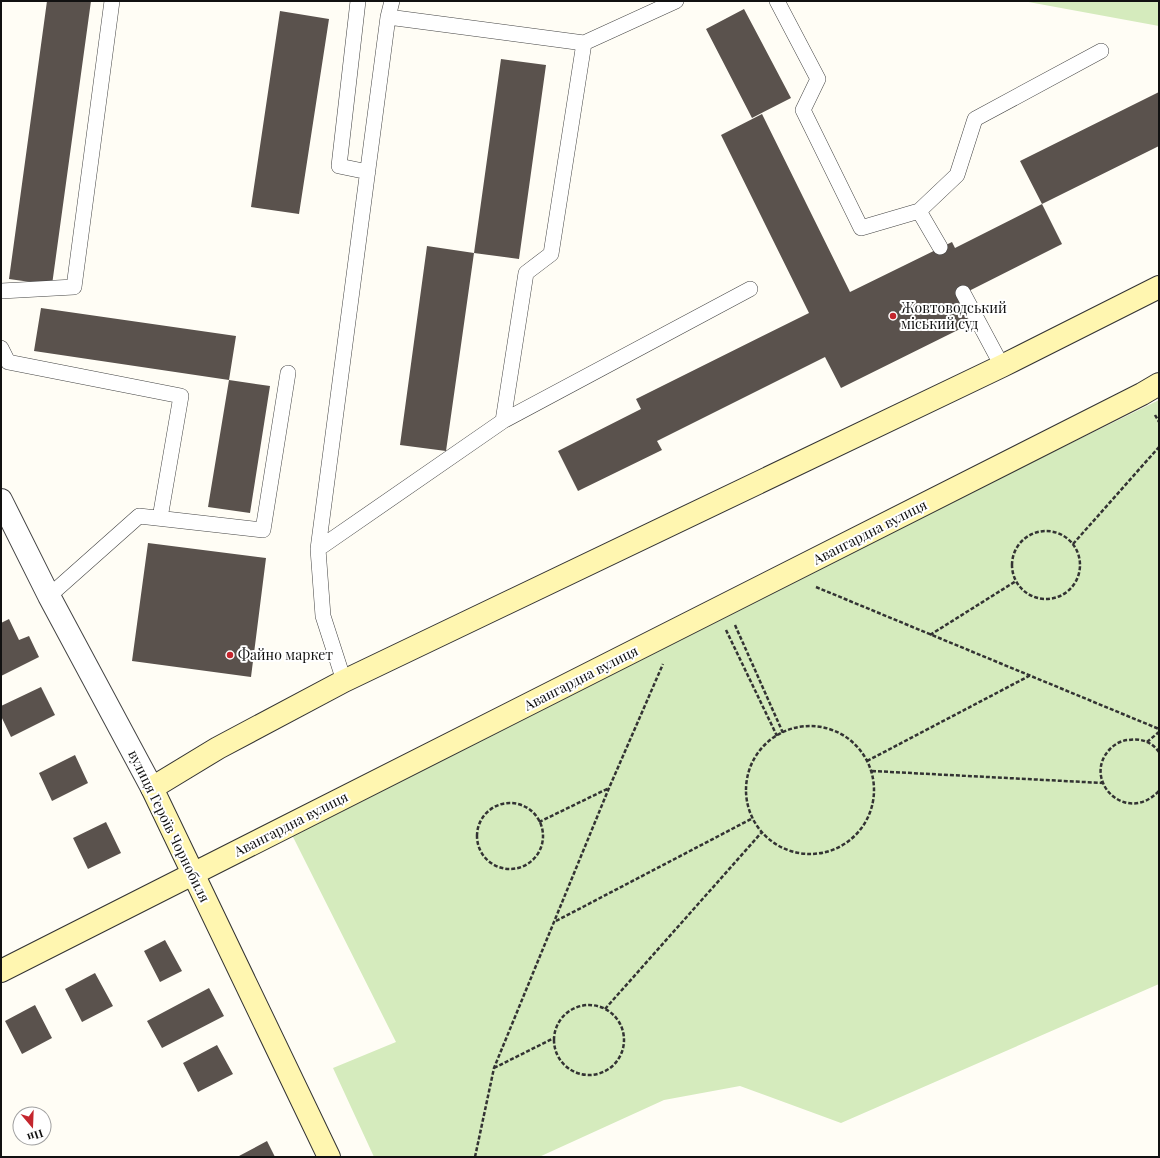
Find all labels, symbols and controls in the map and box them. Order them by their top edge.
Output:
place label: Жовтоводський міський суд [901,298,1007,333]
marker: Жовтоводський міський суд [888,311,898,321]
street label: Авангардна вулиця [809,494,930,569]
street label: Авангардна вулиця [520,640,641,715]
place label: Файно маркет [238,645,333,664]
marker: Файно маркет [225,650,235,660]
street label: вулиця Героїв Чорнобиля [124,746,215,906]
street label: Авангардна вулиця [230,786,351,861]
north arrow [12,1106,52,1146]
text: Пн [26,1126,45,1146]

